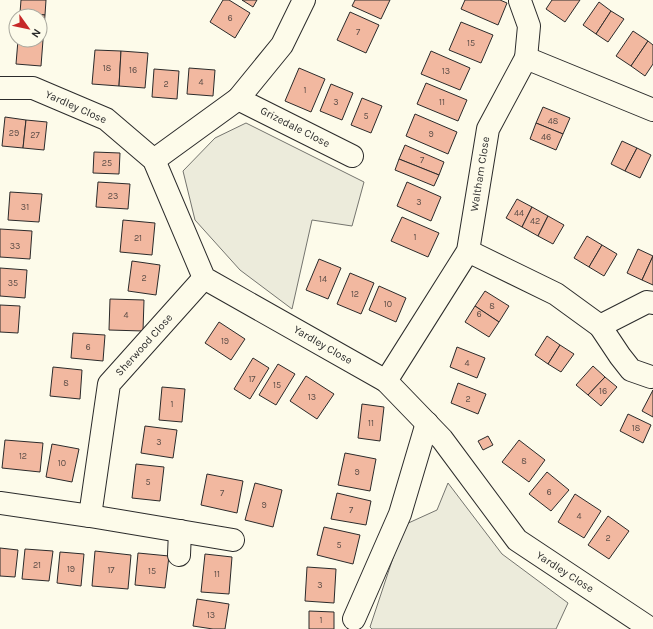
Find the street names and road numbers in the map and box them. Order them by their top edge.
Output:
street label: Yardley Close [43,88,109,126]
street label: Grizedale Close [258,104,332,150]
street label: Waltham Close [468,135,492,212]
street label: Sherwood Close [113,311,176,379]
street label: Yardley Close [291,323,355,367]
street label: Yardley Close [534,549,596,596]

